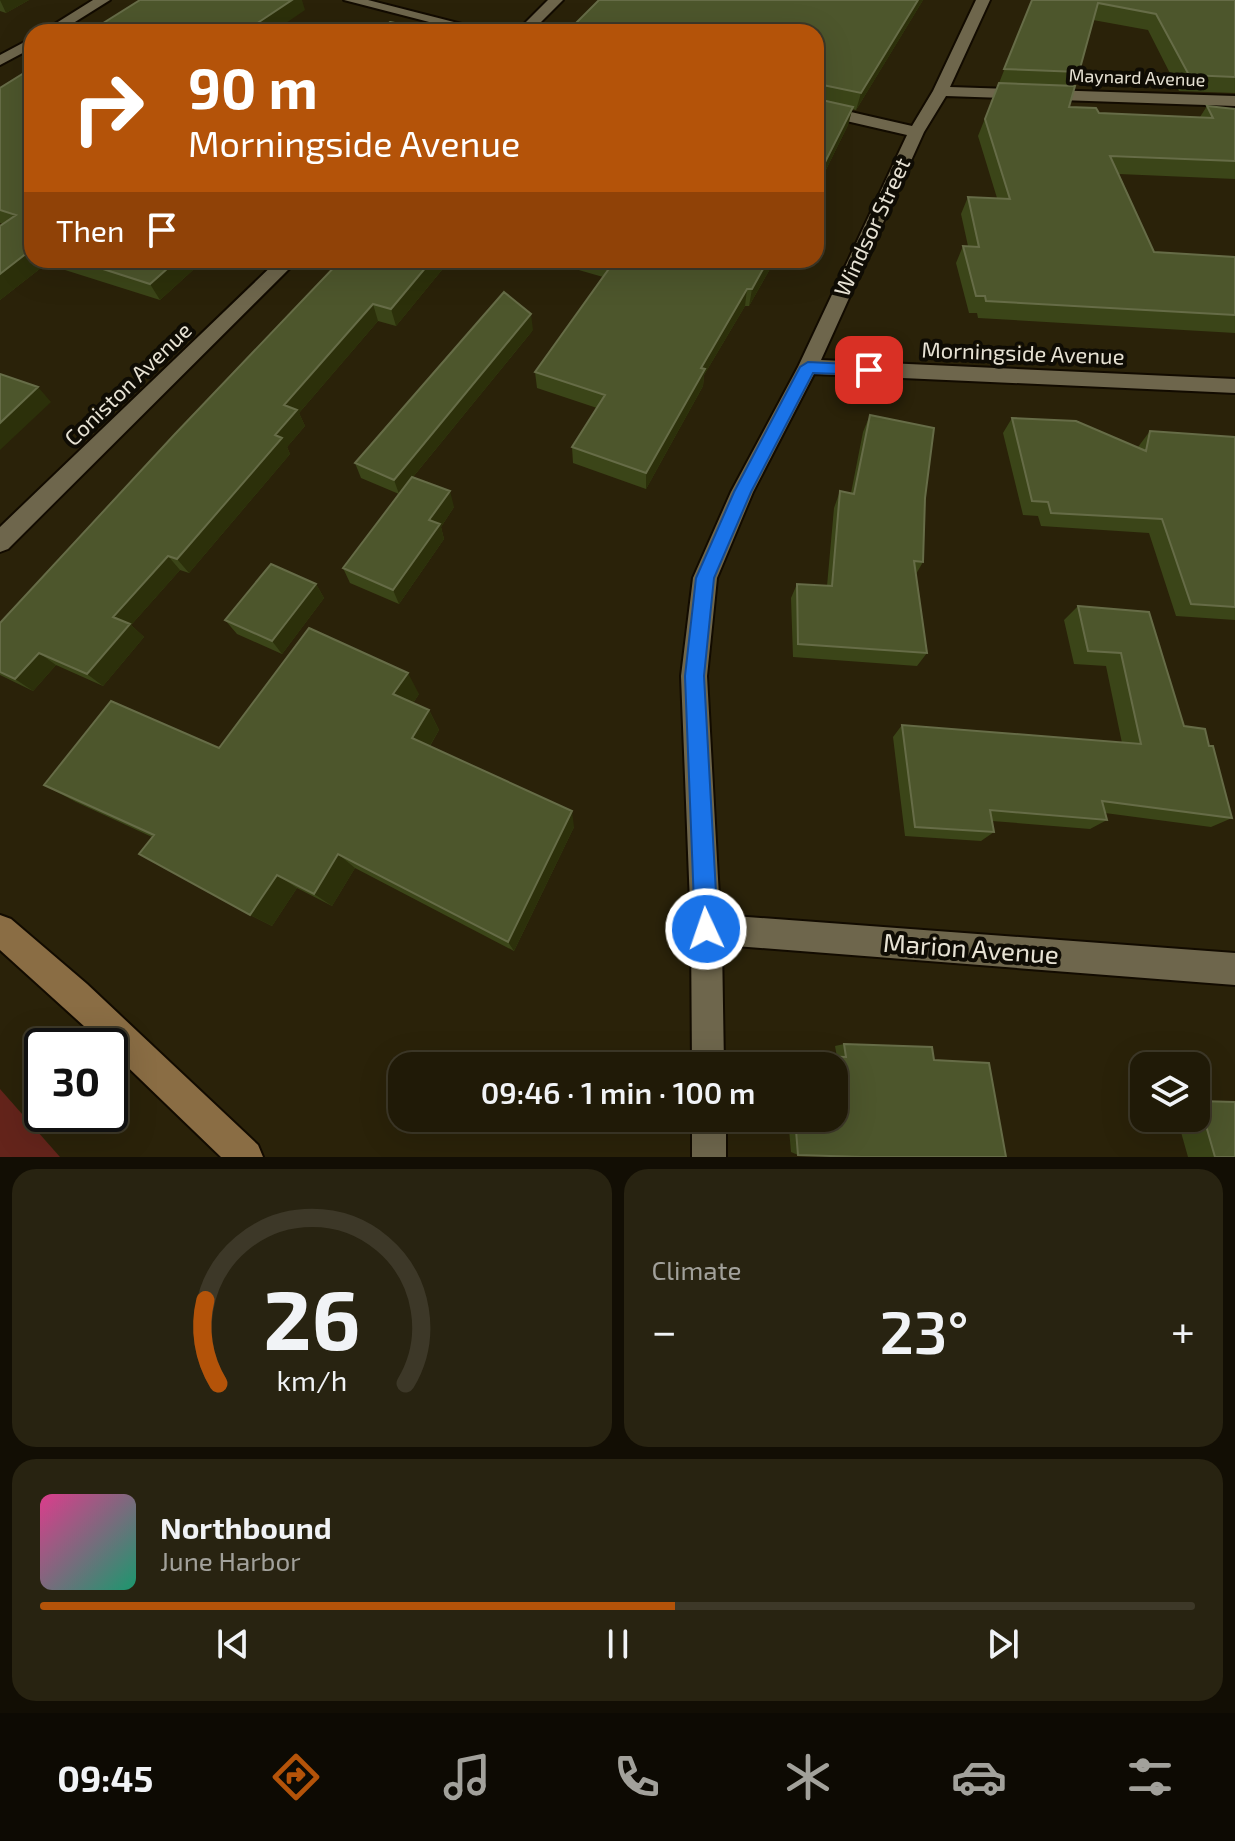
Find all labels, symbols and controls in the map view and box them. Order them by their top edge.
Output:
text: 90 m [188,53,318,120]
icon: right [56,56,160,160]
street label: Maynard Avenue [1068,64,1206,90]
text: Morningside Avenue [188,121,520,164]
street label: Windsor Street [828,153,915,300]
icon: arrive [140,208,184,252]
text: Then [56,212,124,248]
street label: Coniston Avenue [58,316,196,450]
street label: Morningside Avenue [921,335,1125,369]
pin [835,336,903,404]
icon: arrive [847,348,891,392]
position arrow [664,887,748,971]
street label: Marion Avenue [882,926,1060,969]
speed limit sign: 30 [24,1028,128,1132]
map controls [1130,1052,1210,1132]
button: layers [1130,1052,1210,1132]
text: 09:46 · 1 min · 100 m [481,1074,755,1110]
text: Climate [652,1254,741,1285]
text: 26 [263,1267,360,1367]
text: 23° [879,1294,969,1366]
text: − [652,1303,677,1356]
text: + [1171,1303,1195,1356]
text: km/h [276,1362,347,1397]
text: Northbound [160,1509,332,1545]
text: June Harbor [160,1545,301,1576]
icon: previous [211,1622,255,1666]
icon: pause [596,1622,640,1666]
icon: next [981,1622,1025,1666]
icon: directions [268,1749,324,1805]
icon: music [439,1749,495,1805]
icon: phone [609,1749,665,1805]
icon: climate [780,1749,836,1805]
icon: car [951,1749,1007,1805]
icon: filters [1122,1749,1178,1805]
text: 09:45 [57,1756,153,1799]

